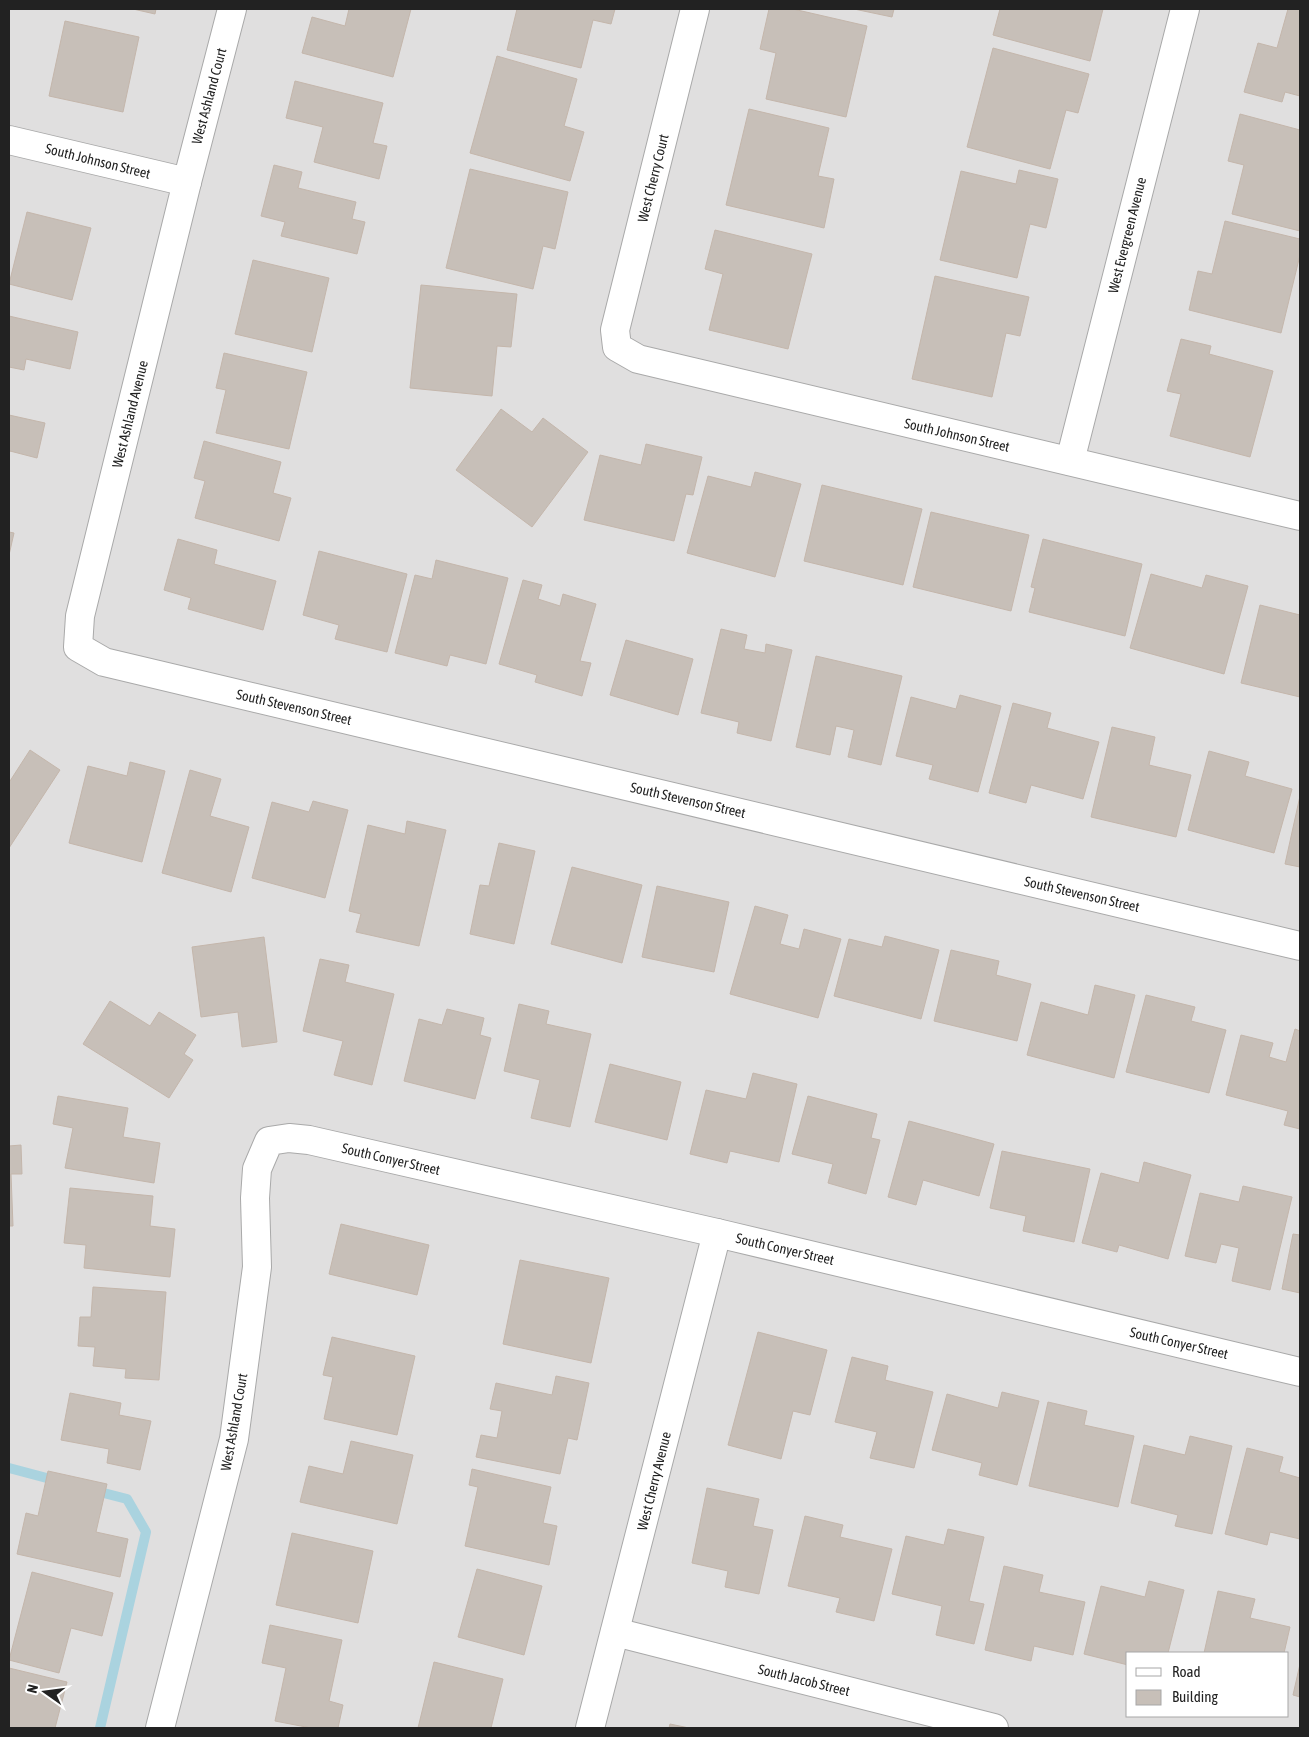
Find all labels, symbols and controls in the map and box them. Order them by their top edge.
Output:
street label: West Ashland Court [188,46,230,146]
street label: West Cherry Court [634,132,672,224]
street label: South Johnson Street [44,140,152,182]
street label: West Evergreen Avenue [1105,175,1149,295]
street label: West Ashland Avenue [109,359,151,469]
street label: South Johnson Street [903,415,1011,455]
street label: South Stevenson Street [235,686,353,728]
street label: South Stevenson Street [629,779,747,821]
street label: South Stevenson Street [1023,873,1141,915]
street label: South Conyer Street [340,1140,442,1178]
street label: South Conyer Street [734,1230,836,1268]
street label: South Conyer Street [1128,1324,1230,1362]
street label: West Ashland Court [218,1372,250,1472]
street label: West Cherry Avenue [634,1430,674,1532]
legend [1126,1652,1289,1717]
street label: South Jacob Street [756,1661,852,1699]
text: Road [1172,1663,1201,1680]
north arrow [20,1667,70,1717]
text: N [24,1683,41,1695]
text: Building [1172,1688,1218,1705]

